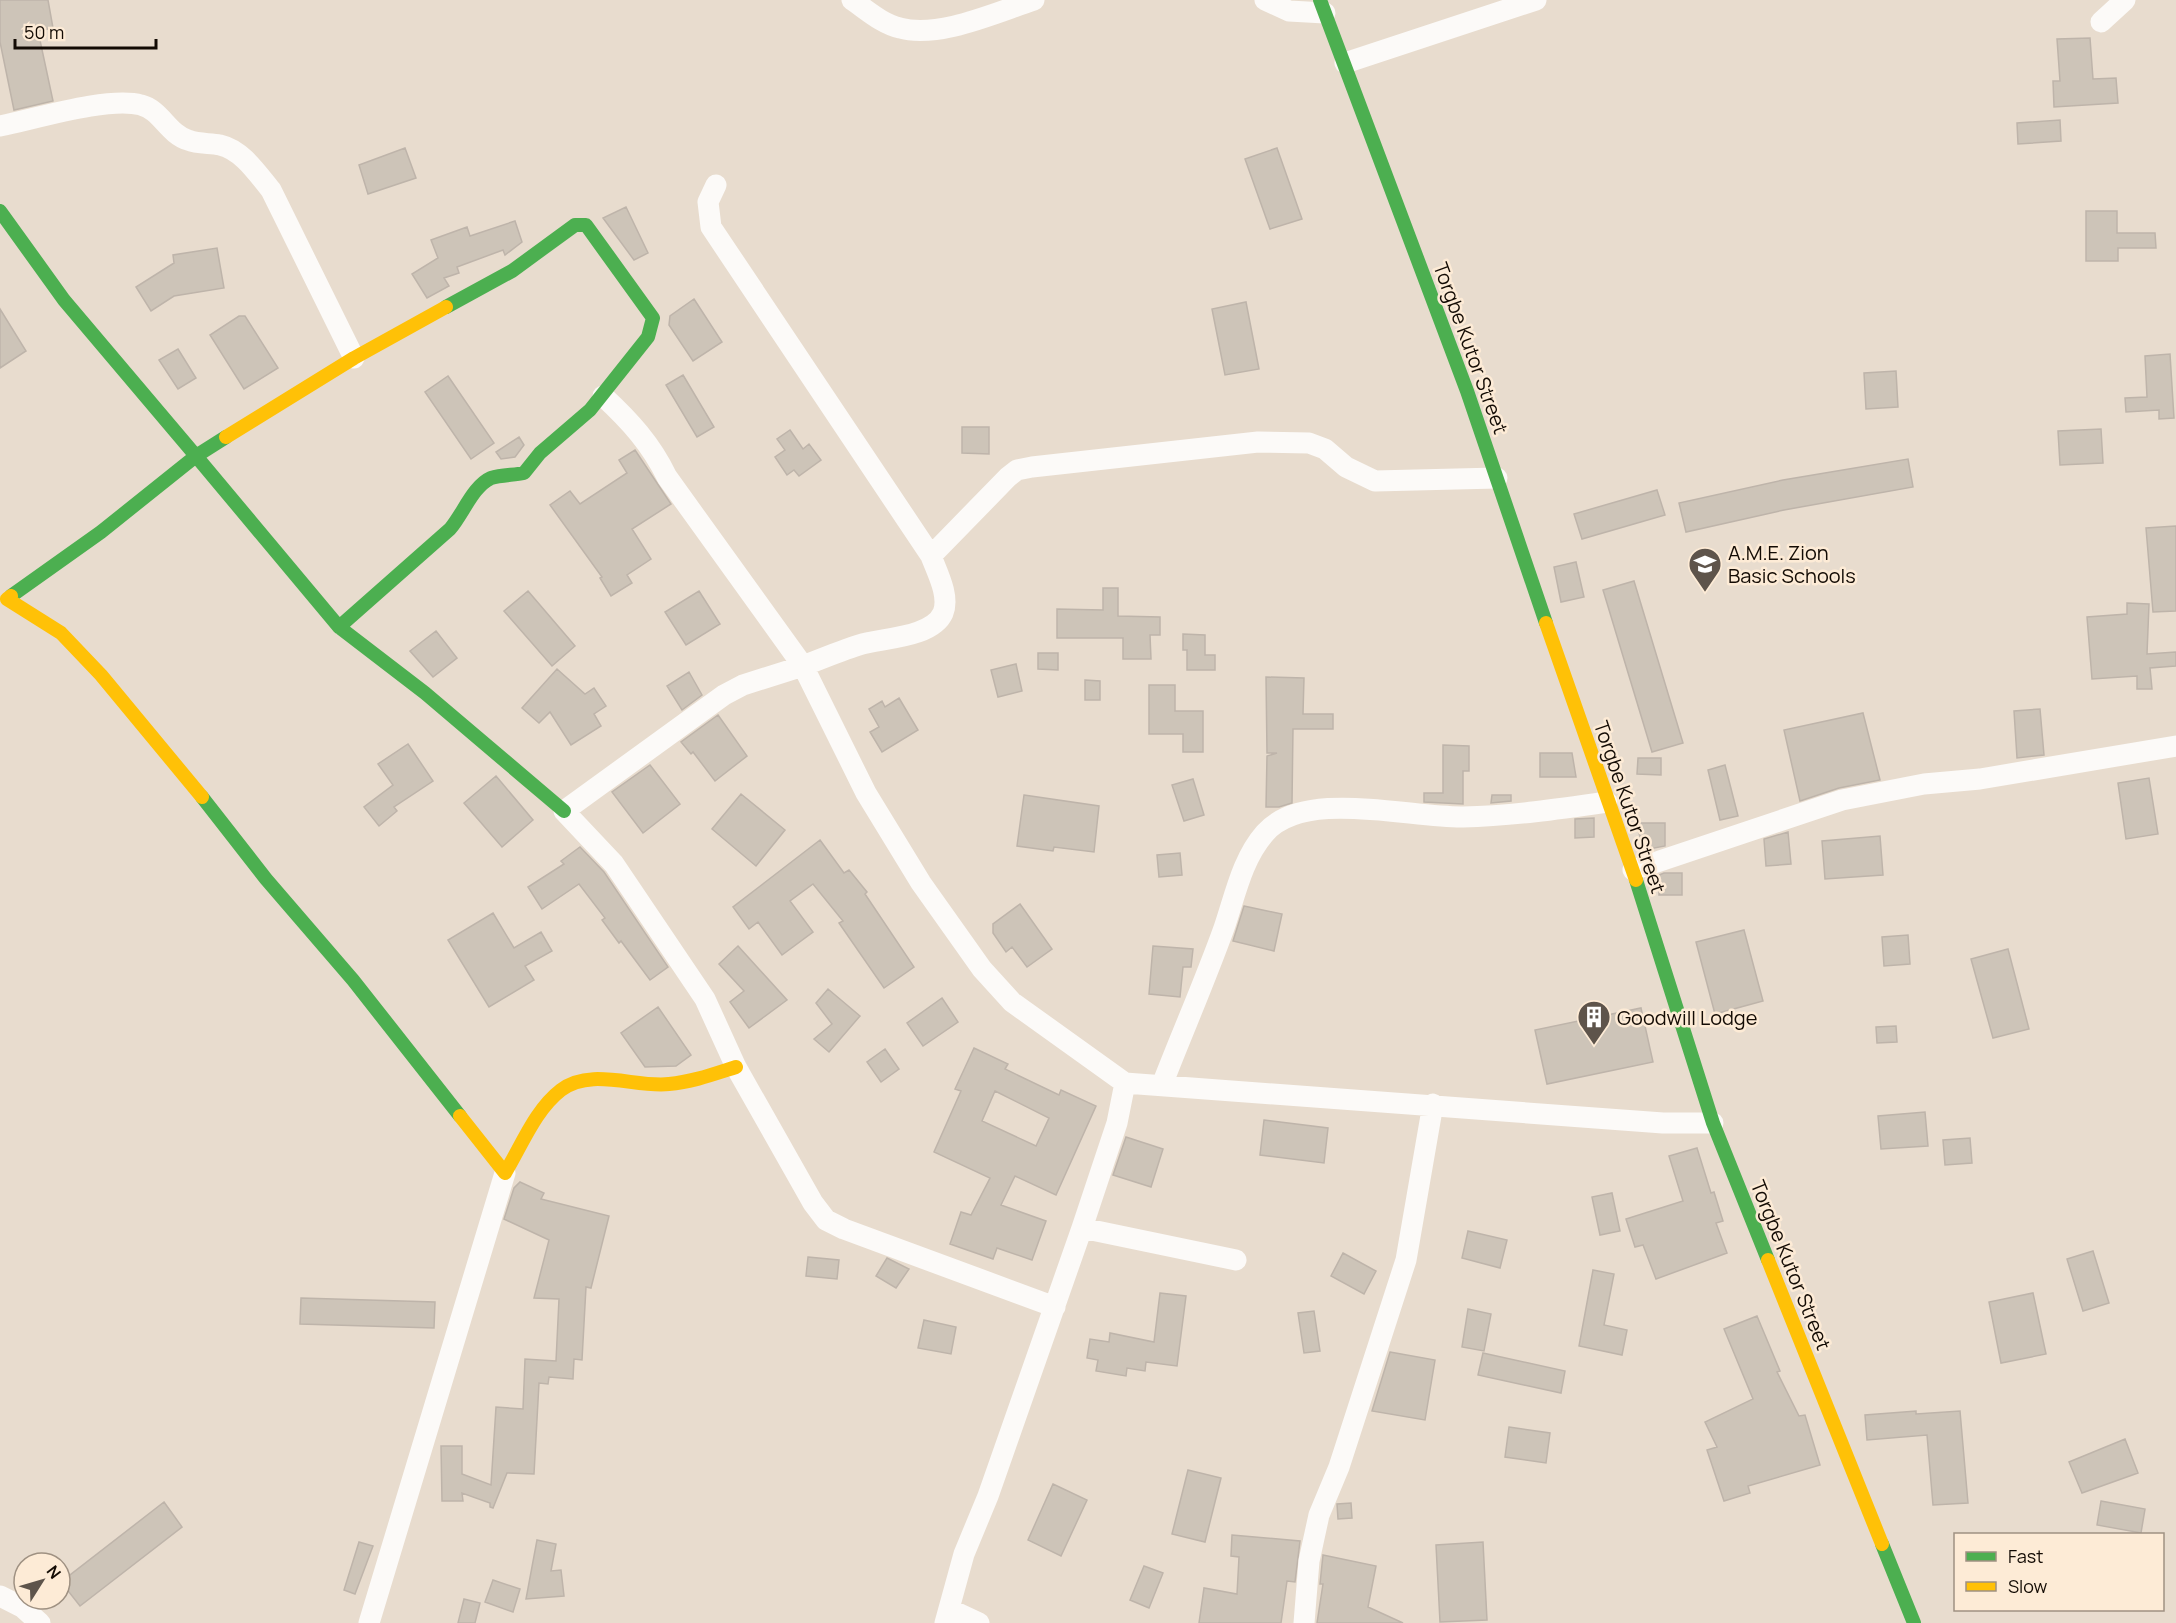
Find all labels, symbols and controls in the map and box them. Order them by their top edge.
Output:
scale bar [15,12,156,50]
text: 50 m [24,20,64,44]
street label: Torgbe Kutor Street [1427,258,1515,438]
place label: A.M.E. Zion Basic Schools [1728,539,1856,589]
school or university icon: A.M.E. Zion Basic Schools [1687,546,1723,593]
street label: Torgbe Kutor Street [1588,717,1672,897]
building icon: Goodwill Lodge [1576,999,1612,1046]
place label: Goodwill Lodge [1617,1004,1757,1031]
street label: Torgbe Kutor Street [1745,1176,1837,1354]
legend [1954,1533,2164,1611]
text: Fast [2008,1544,2043,1568]
north arrow [12,1551,72,1611]
text: N [42,1561,66,1583]
text: Slow [2008,1574,2048,1598]

